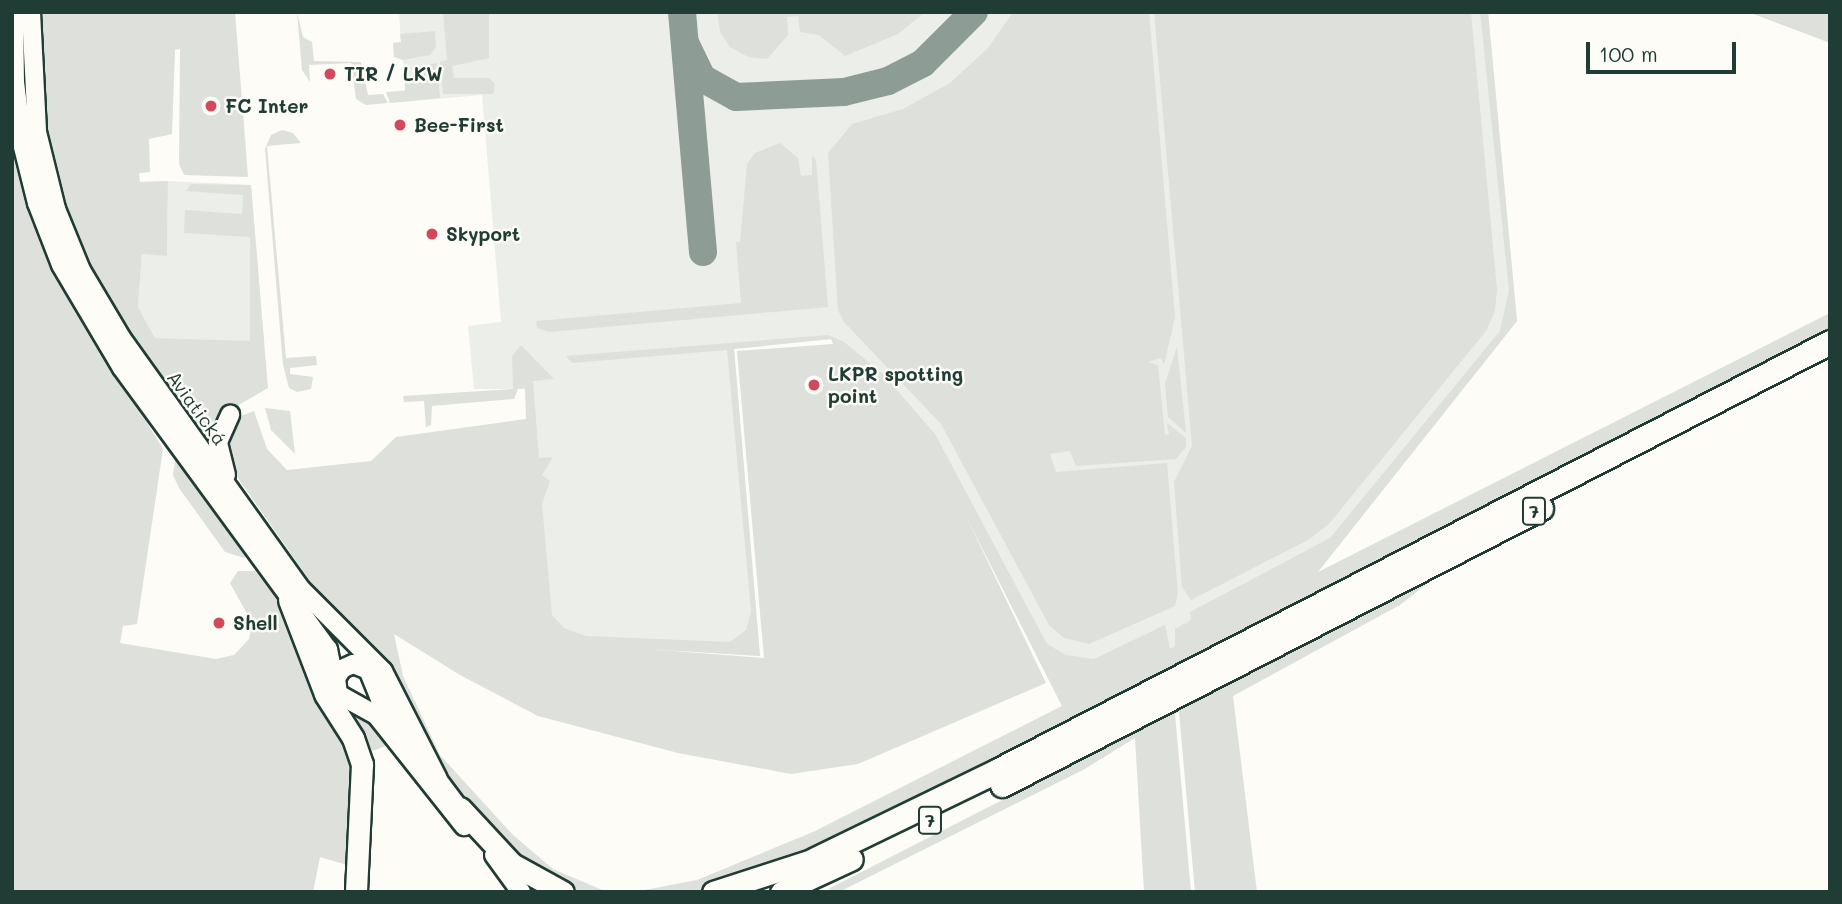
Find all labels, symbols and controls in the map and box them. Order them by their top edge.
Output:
scale bar [1590,28,1741,72]
text: 100 m [1599,40,1658,67]
place label: TIR / LKW [344,63,443,85]
marker: TIR / LKW [322,66,338,82]
place label: FC Inter [225,95,308,117]
marker: FC Inter [203,98,219,114]
place label: Bee-First [414,114,504,136]
marker: Bee-First [392,117,408,133]
place label: Skyport [446,223,520,245]
marker: Skyport [424,226,440,242]
place label: LKPR spotting point [828,363,963,407]
street label: Aviatická [162,366,232,450]
marker: LKPR spotting point [806,377,822,393]
road number: 7 [1522,496,1546,526]
place label: Shell [233,612,278,634]
marker: Shell [211,615,227,631]
road number: 7 [918,806,942,834]

